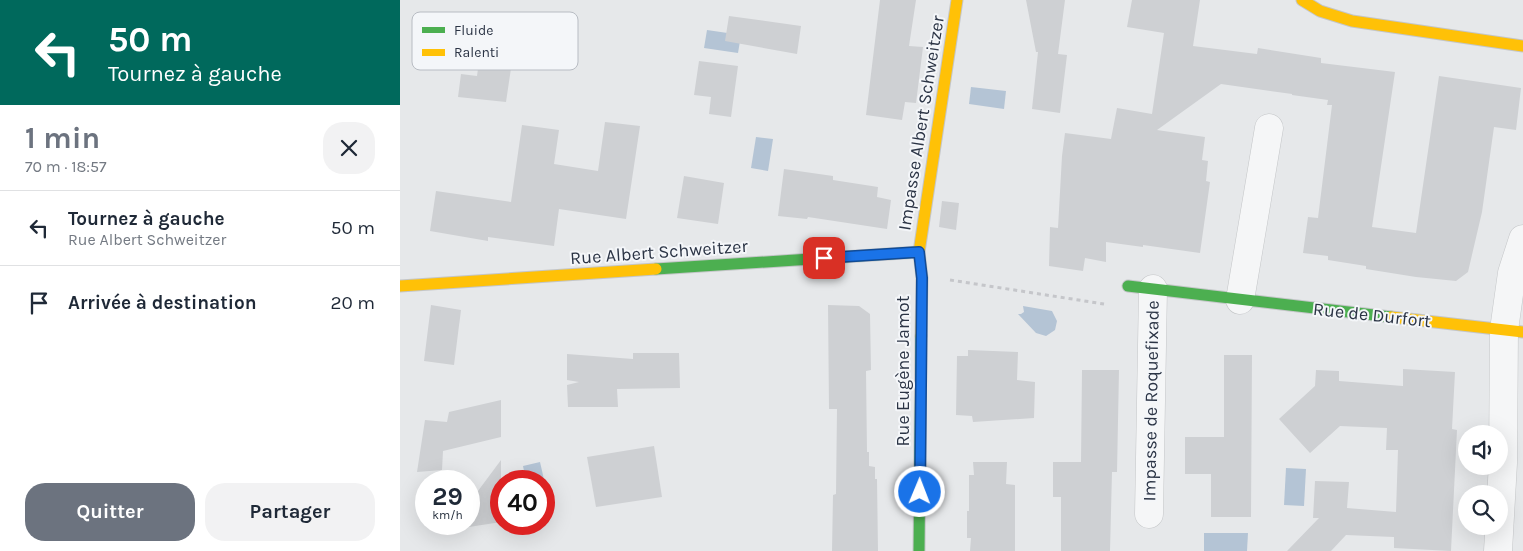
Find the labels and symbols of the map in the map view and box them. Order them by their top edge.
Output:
legend [412,12,578,70]
street label: Impasse Albert Schweitzer [893,13,949,232]
text: Fluide [454,22,493,39]
text: Ralenti [454,44,499,61]
street label: Rue Albert Schweitzer [569,235,749,269]
pin [803,237,845,279]
street label: Rue Eugène Jamot [892,295,914,446]
street label: Rue de Durfort [1312,298,1432,332]
street label: Impasse de Roquefixade [1138,300,1164,502]
position arrow [893,465,945,517]
speed limit sign: 40 [490,470,555,535]

